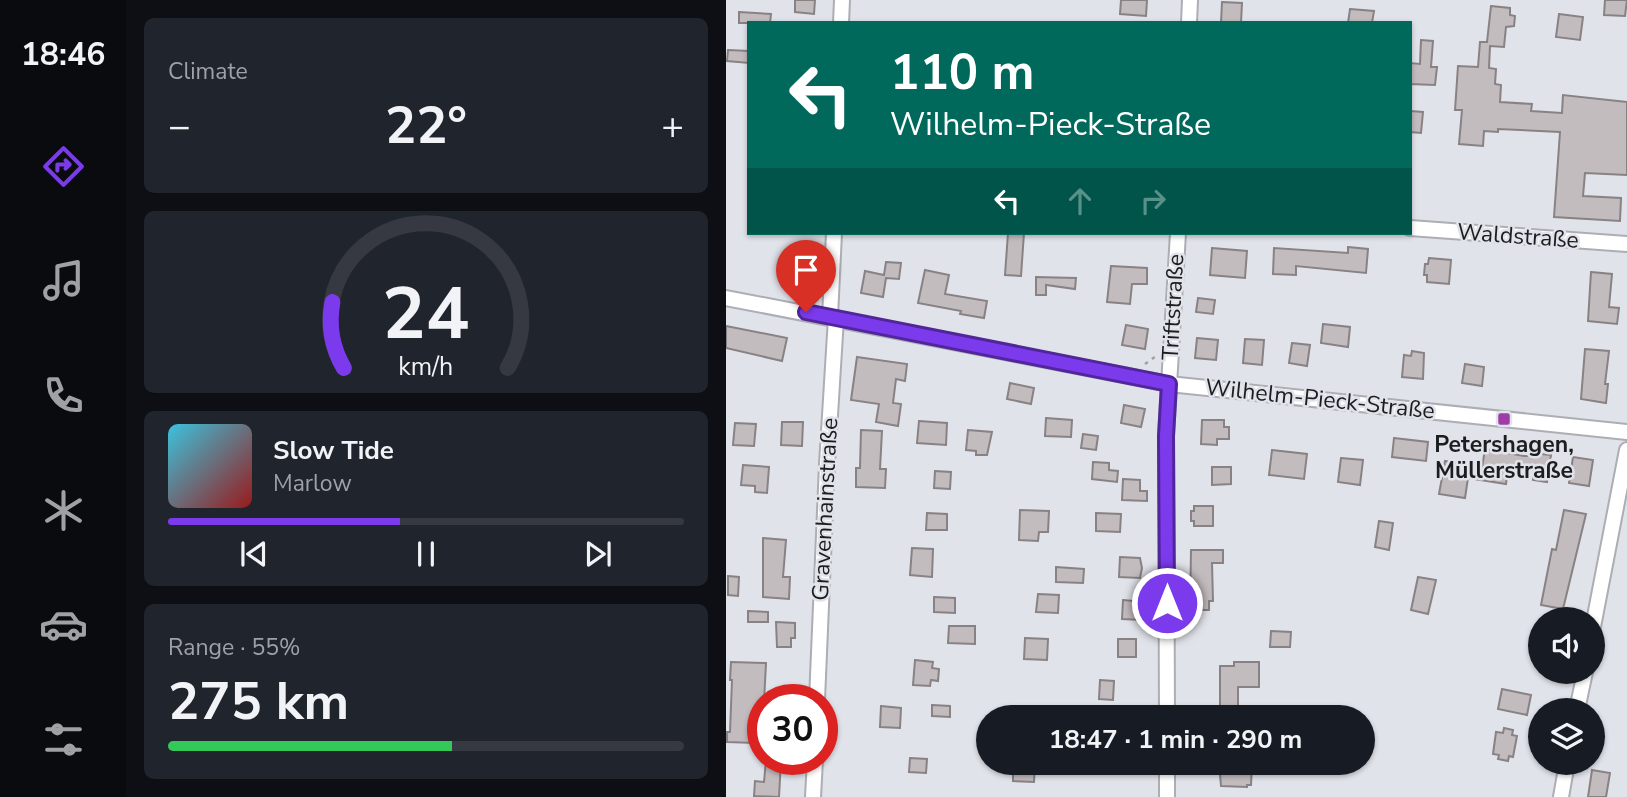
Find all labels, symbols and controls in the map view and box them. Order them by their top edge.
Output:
text: 18:46 [21,33,105,76]
text: 110 m [890,39,1034,106]
icon: left [775,49,866,140]
text: Climate [168,56,248,87]
text: 22° [385,90,467,161]
text: − [168,101,191,152]
text: + [661,101,684,152]
text: Wilhelm-Pieck-Straße [890,103,1211,146]
icon: directions [39,142,88,191]
icon: left [988,182,1026,220]
icon: ahead [1061,182,1099,220]
icon: right [1134,182,1172,220]
street label: Waldstraße [1456,216,1580,256]
pin [776,240,836,312]
icon: arrive [787,251,825,289]
street label: Triftstraße [1155,253,1191,361]
icon: music [39,256,88,305]
text: 24 [382,264,470,364]
text: km/h [398,350,454,384]
icon: phone [39,371,88,420]
street label: Wilhelm-Pieck-Straße [1204,372,1436,426]
marker: Petershagen, Müllerstraße [1496,411,1512,427]
street label: Gravenhainstraße [805,417,845,601]
place label: Petershagen, Müllerstraße [1434,429,1574,486]
text: Slow Tide [273,433,394,468]
text: Marlow [273,468,352,499]
icon: climate [39,486,88,535]
icon: previous [235,535,273,573]
icon: pause [407,535,445,573]
icon: next [579,535,617,573]
position arrow [1130,566,1204,640]
icon: car [39,600,88,649]
map controls [1528,607,1605,775]
button: sound [1528,607,1605,684]
text: Range · 55% [168,632,300,663]
text: 275 km [168,666,349,737]
speed limit sign: 30 [747,684,838,775]
button: layers [1528,698,1605,775]
icon: filters [39,715,88,764]
text: 18:47 · 1 min · 290 m [1049,722,1302,757]

